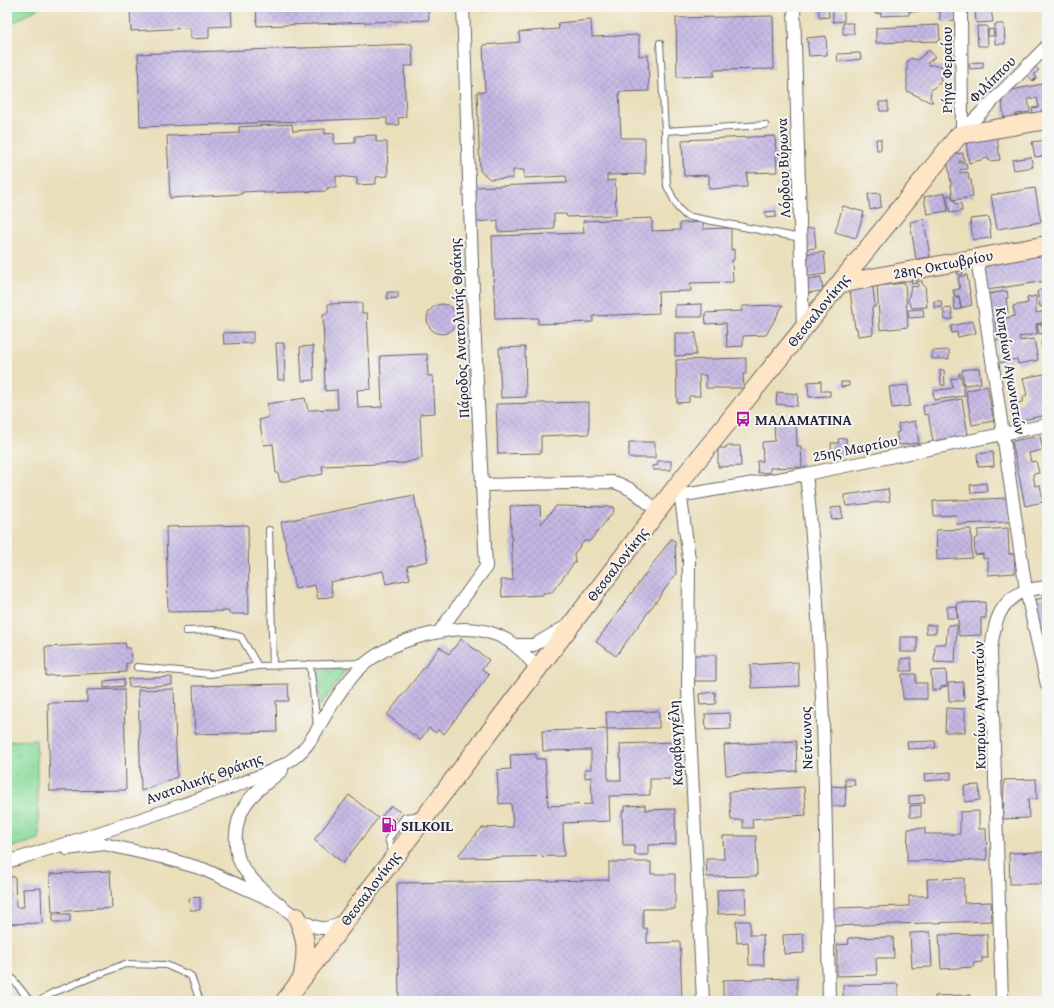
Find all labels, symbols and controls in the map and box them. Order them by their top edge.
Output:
street label: Ρήγα Φεραίου [936,26,957,113]
street label: Φιλίππου [964,51,1020,107]
street label: Λόρδου Βύρωνα [771,117,795,219]
street label: Πάροδος Ανατολικής Θράκης [444,237,474,419]
street label: 28ης Οκτωβρίου [891,244,995,284]
street label: Θεσσαλονίκης [782,268,855,351]
street label: Κυπρίων Αγωνιστών [991,306,1031,437]
place label: ΜΑΛΑΜΑΤΙΝΑ [755,409,852,430]
bus stop icon: ΜΑΛΑΜΑΤΙΝΑ [734,410,752,428]
street label: 25ης Μαρτίου [811,429,900,467]
street label: Θεσσαλονίκης [581,522,653,605]
street label: Κυπρίων Αγωνιστών [967,640,991,770]
street label: Καραβαγγέλη [662,700,688,786]
street label: Νεύτωνος [794,706,818,770]
street label: Ανατολικής Θράκης [142,747,266,809]
place label: SILKOIL [401,815,453,836]
fuel station icon: SILKOIL [380,816,398,834]
street label: Θεσσαλονίκης [335,846,406,930]

